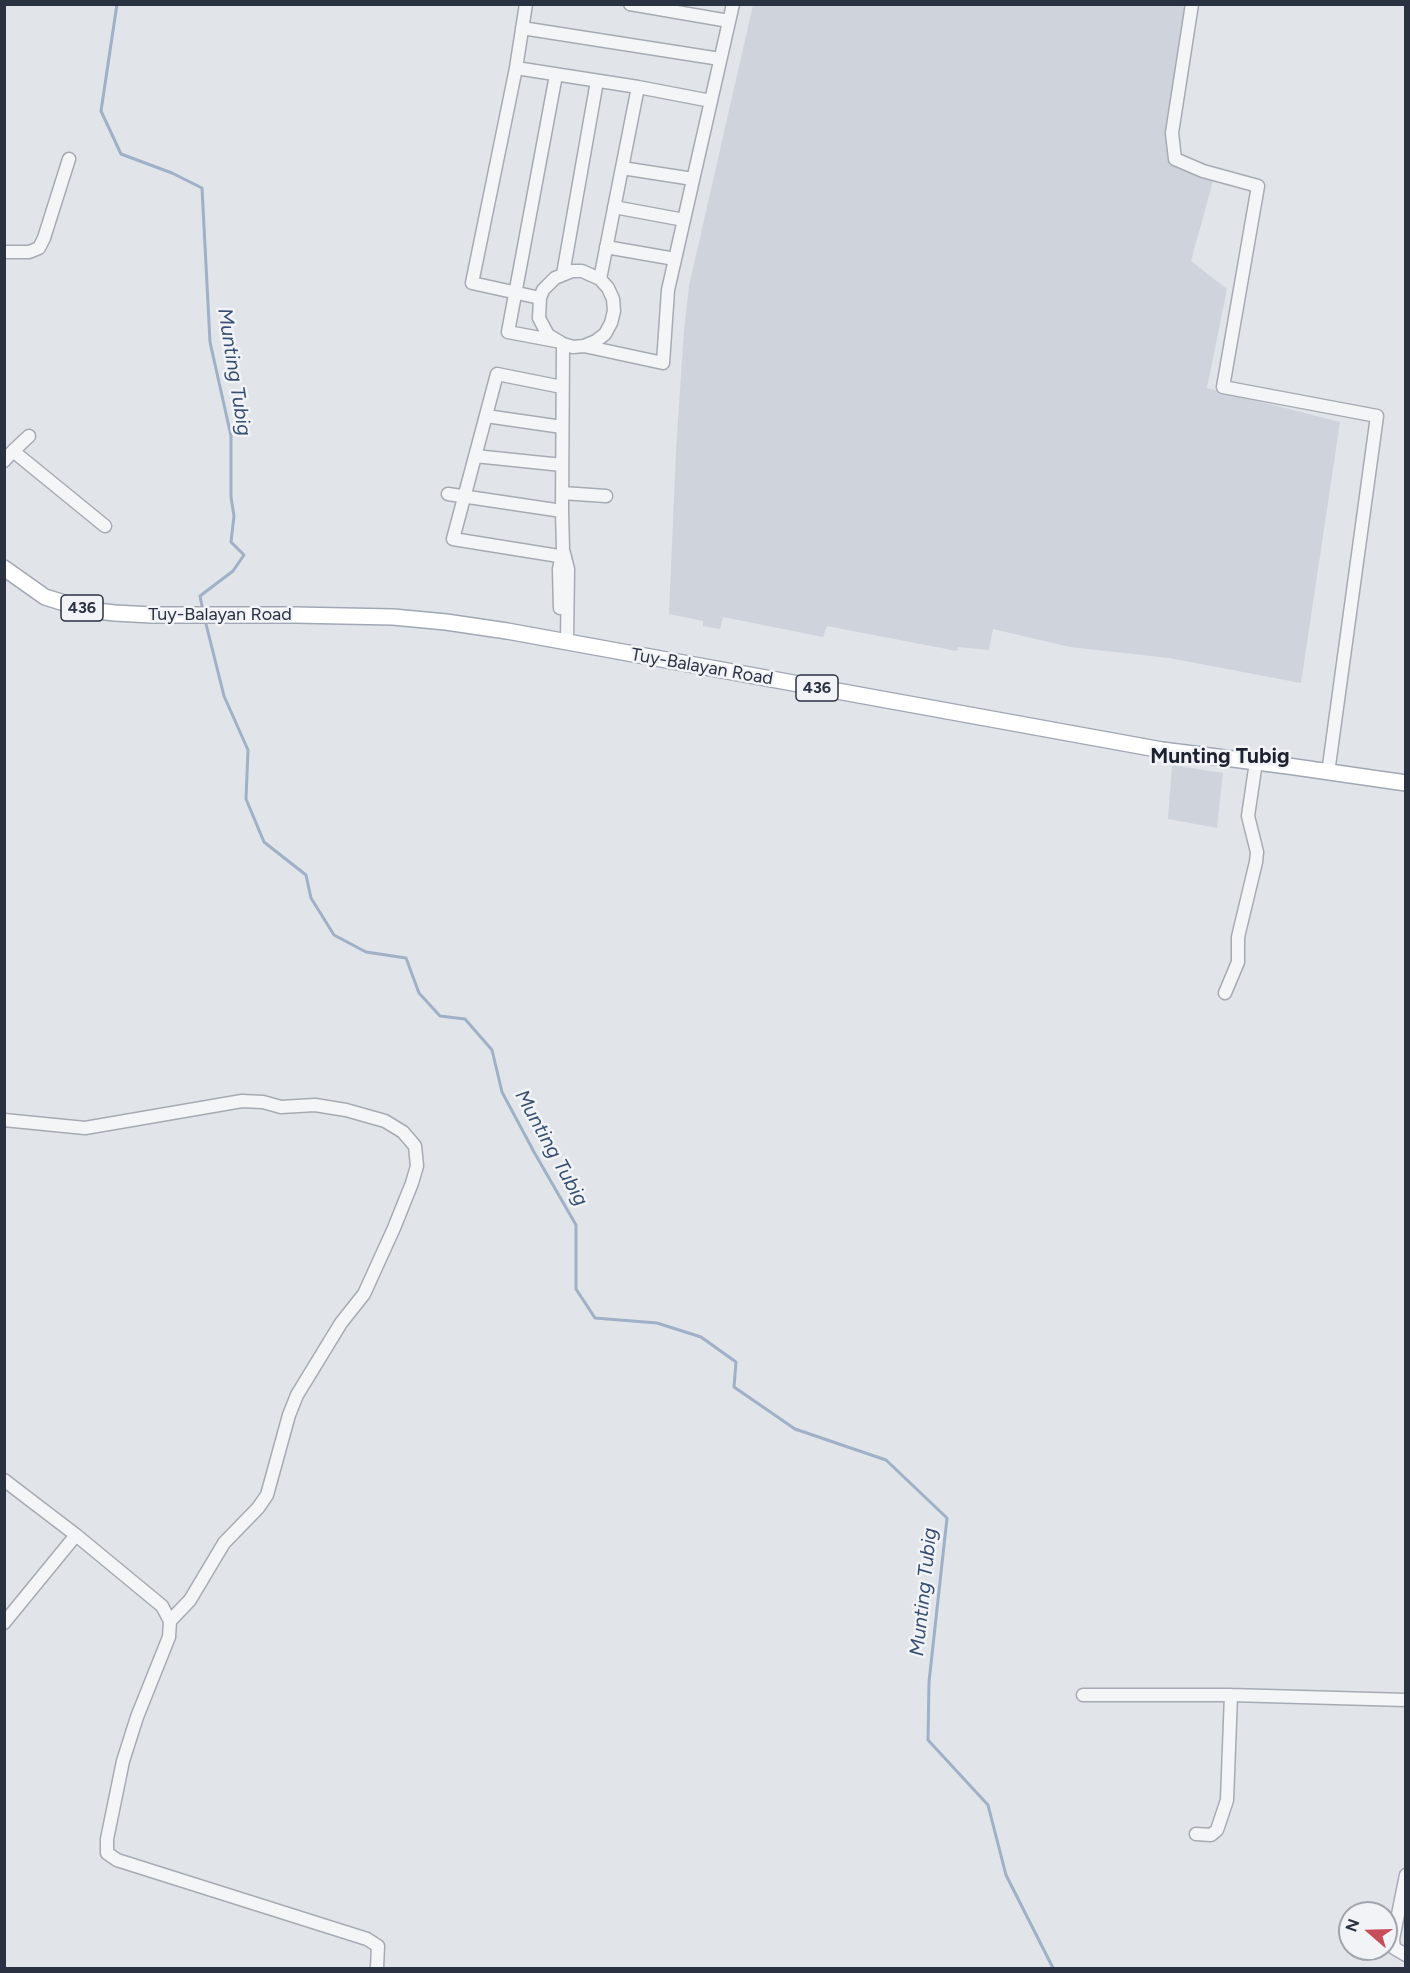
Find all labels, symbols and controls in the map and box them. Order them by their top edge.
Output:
water label: Munting Tubig [212,306,256,438]
road number: 436 [61,595,103,621]
street label: Tuy-Balayan Road [148,604,292,626]
street label: Tuy-Balayan Road [629,644,775,690]
road number: 436 [796,675,838,701]
district label: Munting Tubig [1150,744,1290,770]
water label: Munting Tubig [509,1086,593,1210]
water label: Munting Tubig [905,1527,943,1657]
north arrow [1338,1901,1398,1961]
text: N [1341,1916,1364,1934]

